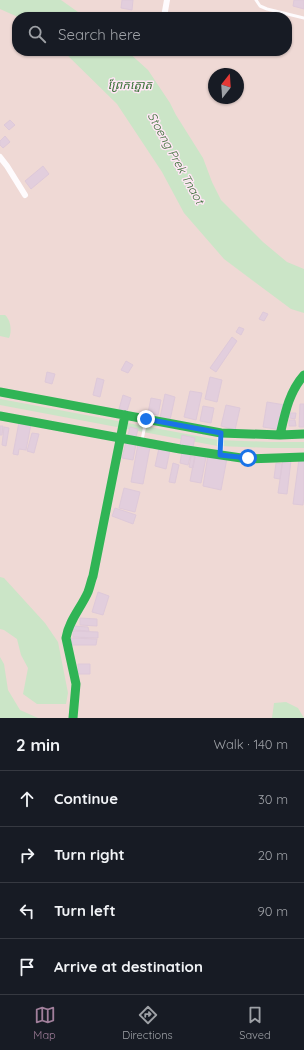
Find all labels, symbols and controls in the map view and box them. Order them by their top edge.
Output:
search box [12,12,292,56]
icon: search [26,23,48,45]
text: Search here [58,25,141,44]
north arrow [208,68,244,104]
water label: ព្រែកត្នោត [108,77,154,92]
water label: Stoeng Prek Tnaot [145,110,208,208]
route end [137,410,155,428]
route start [239,449,257,467]
text: 2 min [16,734,60,755]
text: Walk · 140 m [213,736,288,752]
icon: ahead [16,788,38,810]
text: Continue [54,789,118,808]
text: 30 m [258,791,288,807]
icon: right [16,844,38,866]
text: Turn right [54,845,125,864]
text: 20 m [258,847,288,863]
icon: left [16,900,38,922]
text: Turn left [54,901,116,920]
text: 90 m [258,903,288,919]
icon: arrive [16,956,38,978]
text: Arrive at destination [54,957,203,976]
tab: Map [33,1004,56,1042]
tab: Directions [122,1004,173,1042]
tab: Saved [239,1004,271,1042]

